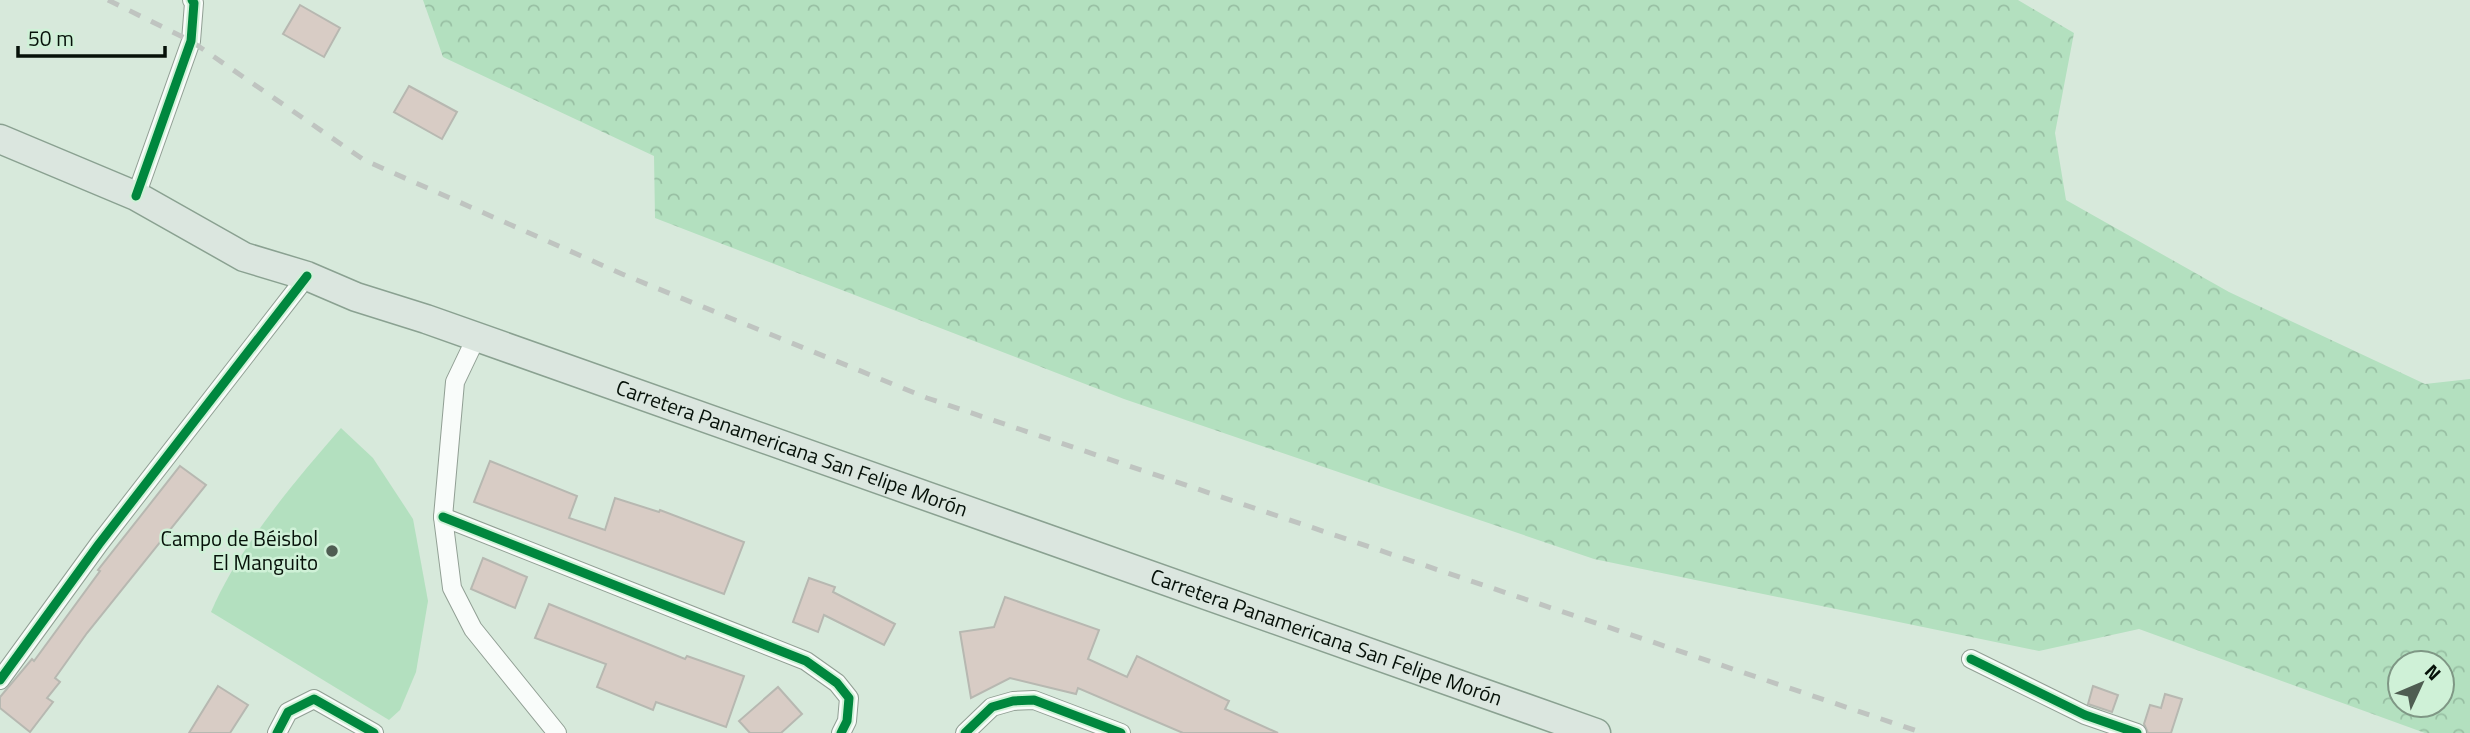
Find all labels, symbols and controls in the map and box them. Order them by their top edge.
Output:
scale bar [18,14,164,58]
text: 50 m [28,22,74,54]
street label: Carretera Panamericana San Felipe Morón [612,371,972,524]
place label: Campo de Béisbol El Manguito [161,522,318,578]
marker: Campo de Béisbol El Manguito [324,543,340,559]
street label: Carretera Panamericana San Felipe Morón [1146,560,1507,714]
north arrow [2386,649,2456,719]
text: N [2419,657,2449,687]

